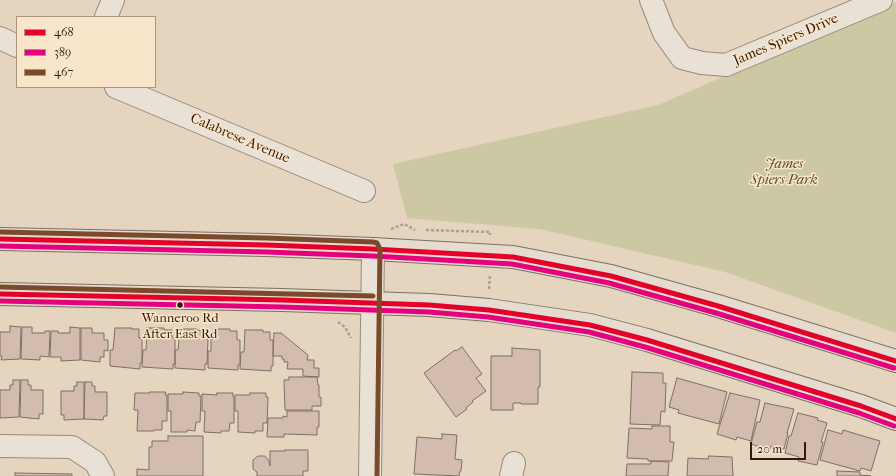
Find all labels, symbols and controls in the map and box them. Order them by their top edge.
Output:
street label: James Spiers Drive [731,10,841,70]
legend [16,16,156,88]
text: 468 [54,25,74,39]
text: 389 [54,45,71,59]
text: 467 [54,65,73,79]
street label: Calabrese Avenue [188,110,292,168]
park label: James Spiers Park [750,157,818,190]
marker: Wanneroo Rd After East Rd [175,300,185,310]
place label: Wanneroo Rd After East Rd [141,311,219,342]
scale bar [752,434,808,460]
text: 20 m [757,442,782,456]

